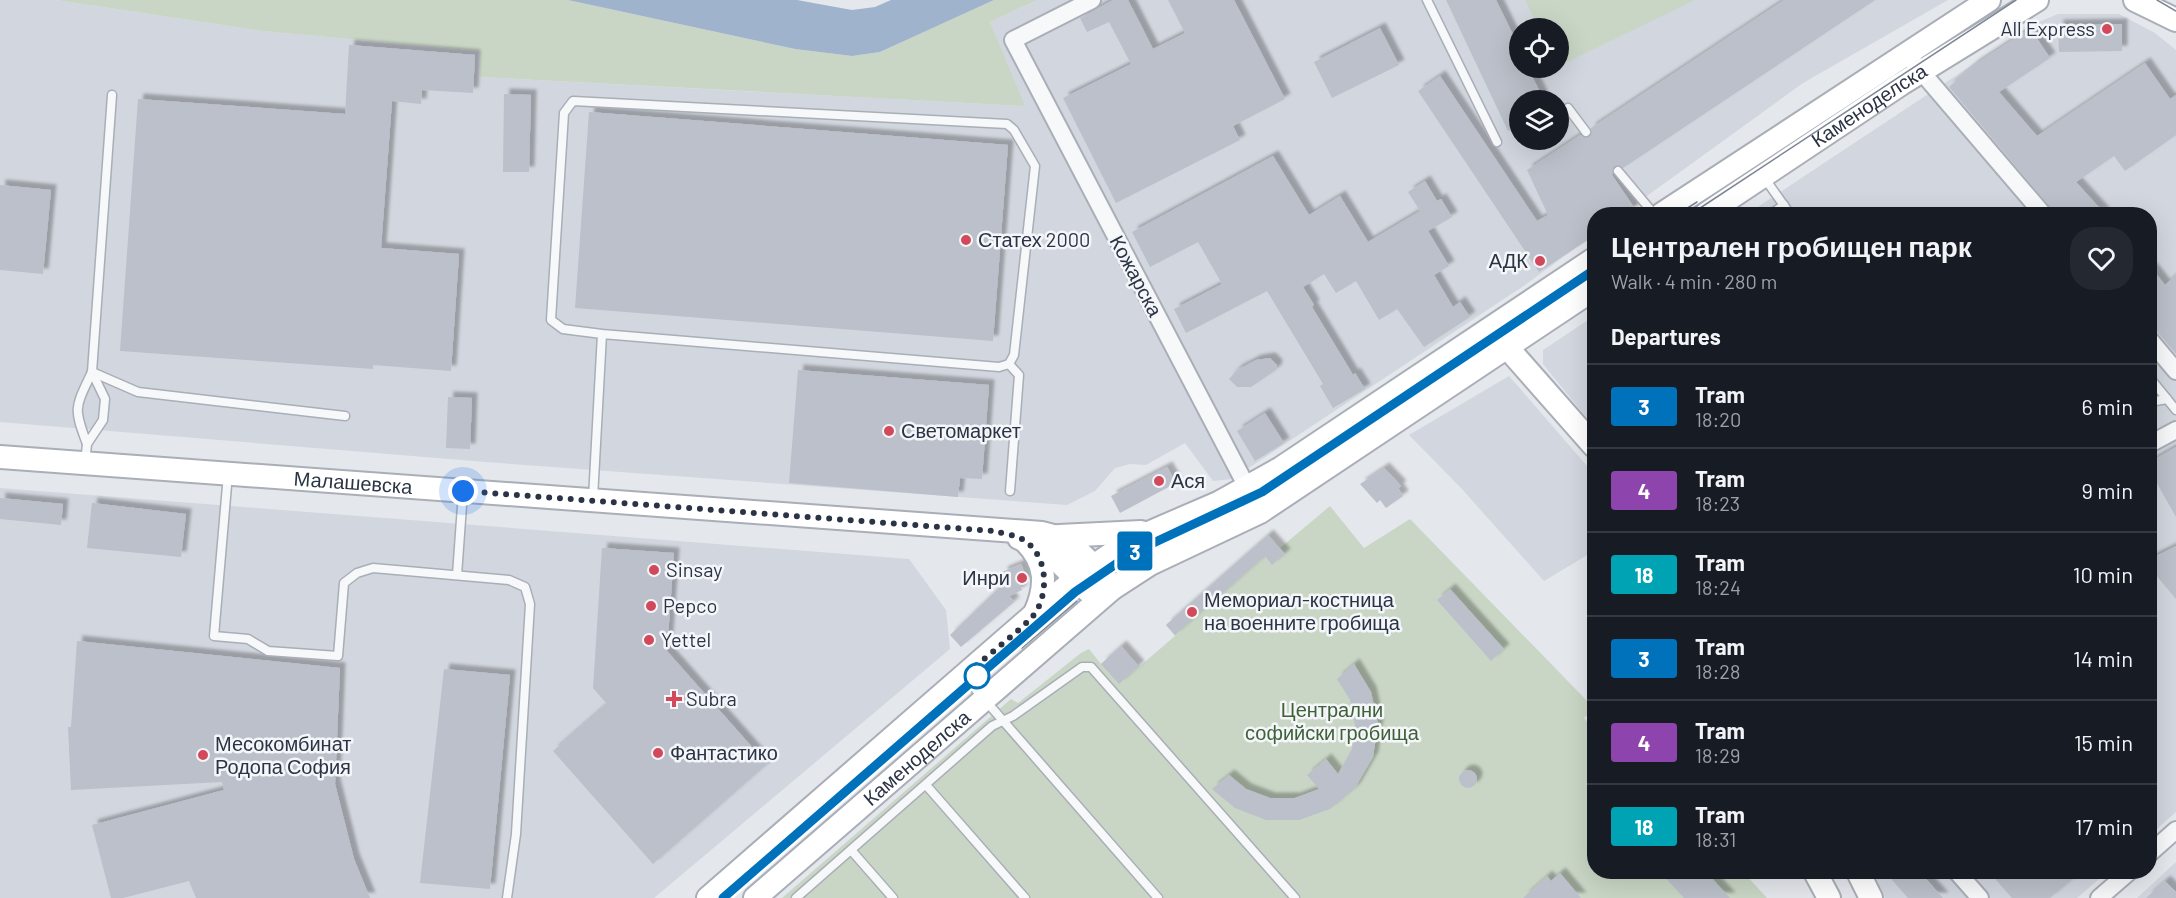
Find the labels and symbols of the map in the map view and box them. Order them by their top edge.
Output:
place label: All Express [2000,16,2095,40]
marker: All Express [2100,22,2114,36]
street label: Каменоделска [1806,58,1932,151]
place label: Статех 2000 [978,227,1090,251]
street label: Кожарска [1106,231,1169,321]
marker: Статех 2000 [959,233,973,247]
place label: АДК [1489,248,1528,272]
marker: АДК [1533,254,1547,268]
place label: Светомаркет [901,418,1021,442]
marker: Светомаркет [882,424,896,438]
street label: Малашевска [293,465,414,498]
place label: Ася [1171,468,1205,492]
marker: Ася [1152,474,1166,488]
your location [448,476,478,506]
line badge: 3 [1116,532,1154,570]
place label: Sinsay [666,557,723,581]
marker: Sinsay [647,563,661,577]
place label: Инри [962,565,1010,589]
marker: Инри [1015,571,1029,585]
place label: Мемориал-костница на военните гробища [1204,587,1401,634]
place label: Pepco [663,593,717,617]
marker: Pepco [644,599,658,613]
marker: Мемориал-костница на военните гробища [1185,605,1199,619]
place label: Yettel [661,627,711,651]
marker: Yettel [642,633,656,647]
unlabelled marker [964,663,990,689]
place label: Subra [686,686,737,710]
marker: Subra [667,692,681,706]
park label: Централни софийски гробища [1245,697,1420,744]
street label: Каменоделска [858,704,975,810]
place label: Месокомбинат Родопа София [215,731,352,778]
place label: Фантастико [670,740,778,764]
marker: Фантастико [651,746,665,760]
marker: Месокомбинат Родопа София [196,748,210,762]

